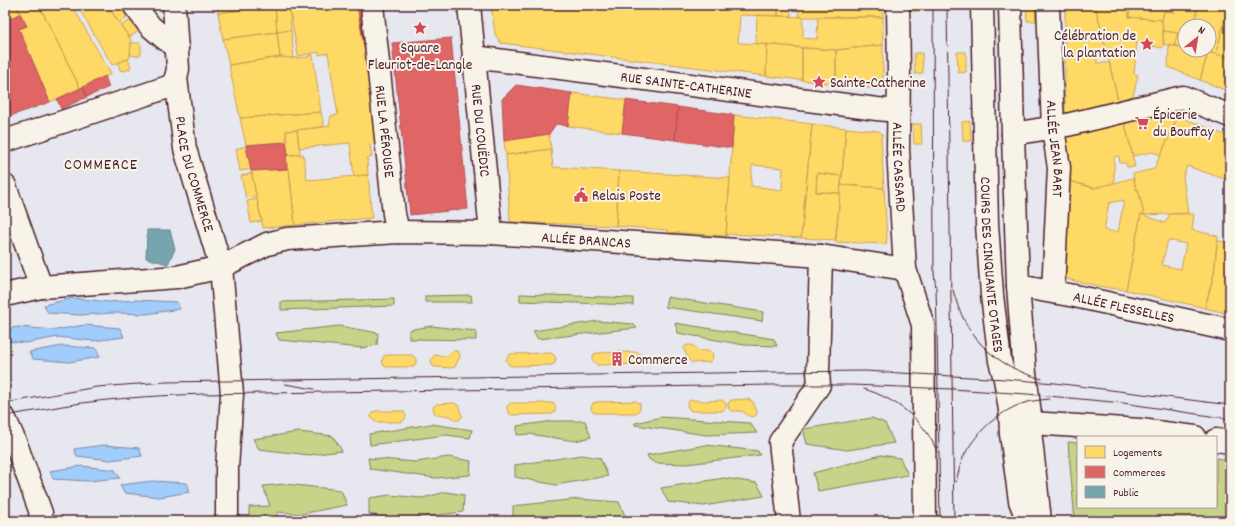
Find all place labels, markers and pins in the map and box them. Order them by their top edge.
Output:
place icon: Square Fleuriot-de-Langle [412,20,428,36]
place label: Célébration de la plantation [1054,26,1136,65]
place icon: Célébration de la plantation [1139,36,1155,52]
place label: Square Fleuriot-de-Langle [368,38,473,77]
place label: Sainte-Catherine [830,73,926,95]
place icon: Sainte-Catherine [811,74,827,90]
place label: Épicerie du Bouffay [1153,105,1214,144]
supermarket icon: Épicerie du Bouffay [1134,115,1150,131]
place label: Relais Poste [592,186,661,208]
public building icon: Relais Poste [573,187,589,203]
place label: Commerce [628,350,688,372]
building icon: Commerce [609,351,625,367]

